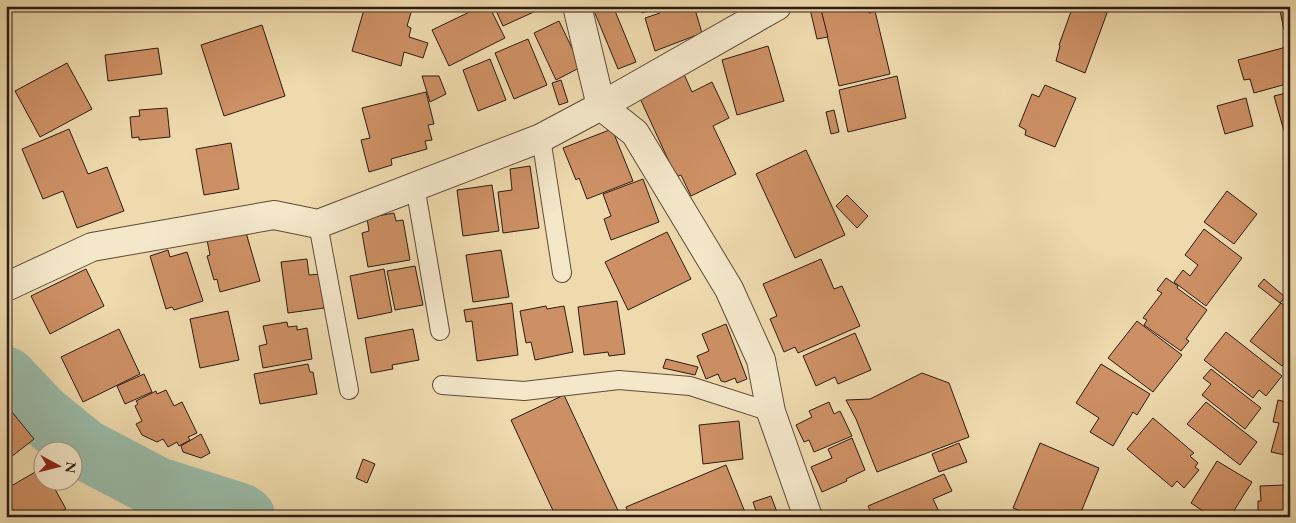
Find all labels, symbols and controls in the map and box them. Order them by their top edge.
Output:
north arrow [32,440,82,490]
text: N [61,461,81,475]

